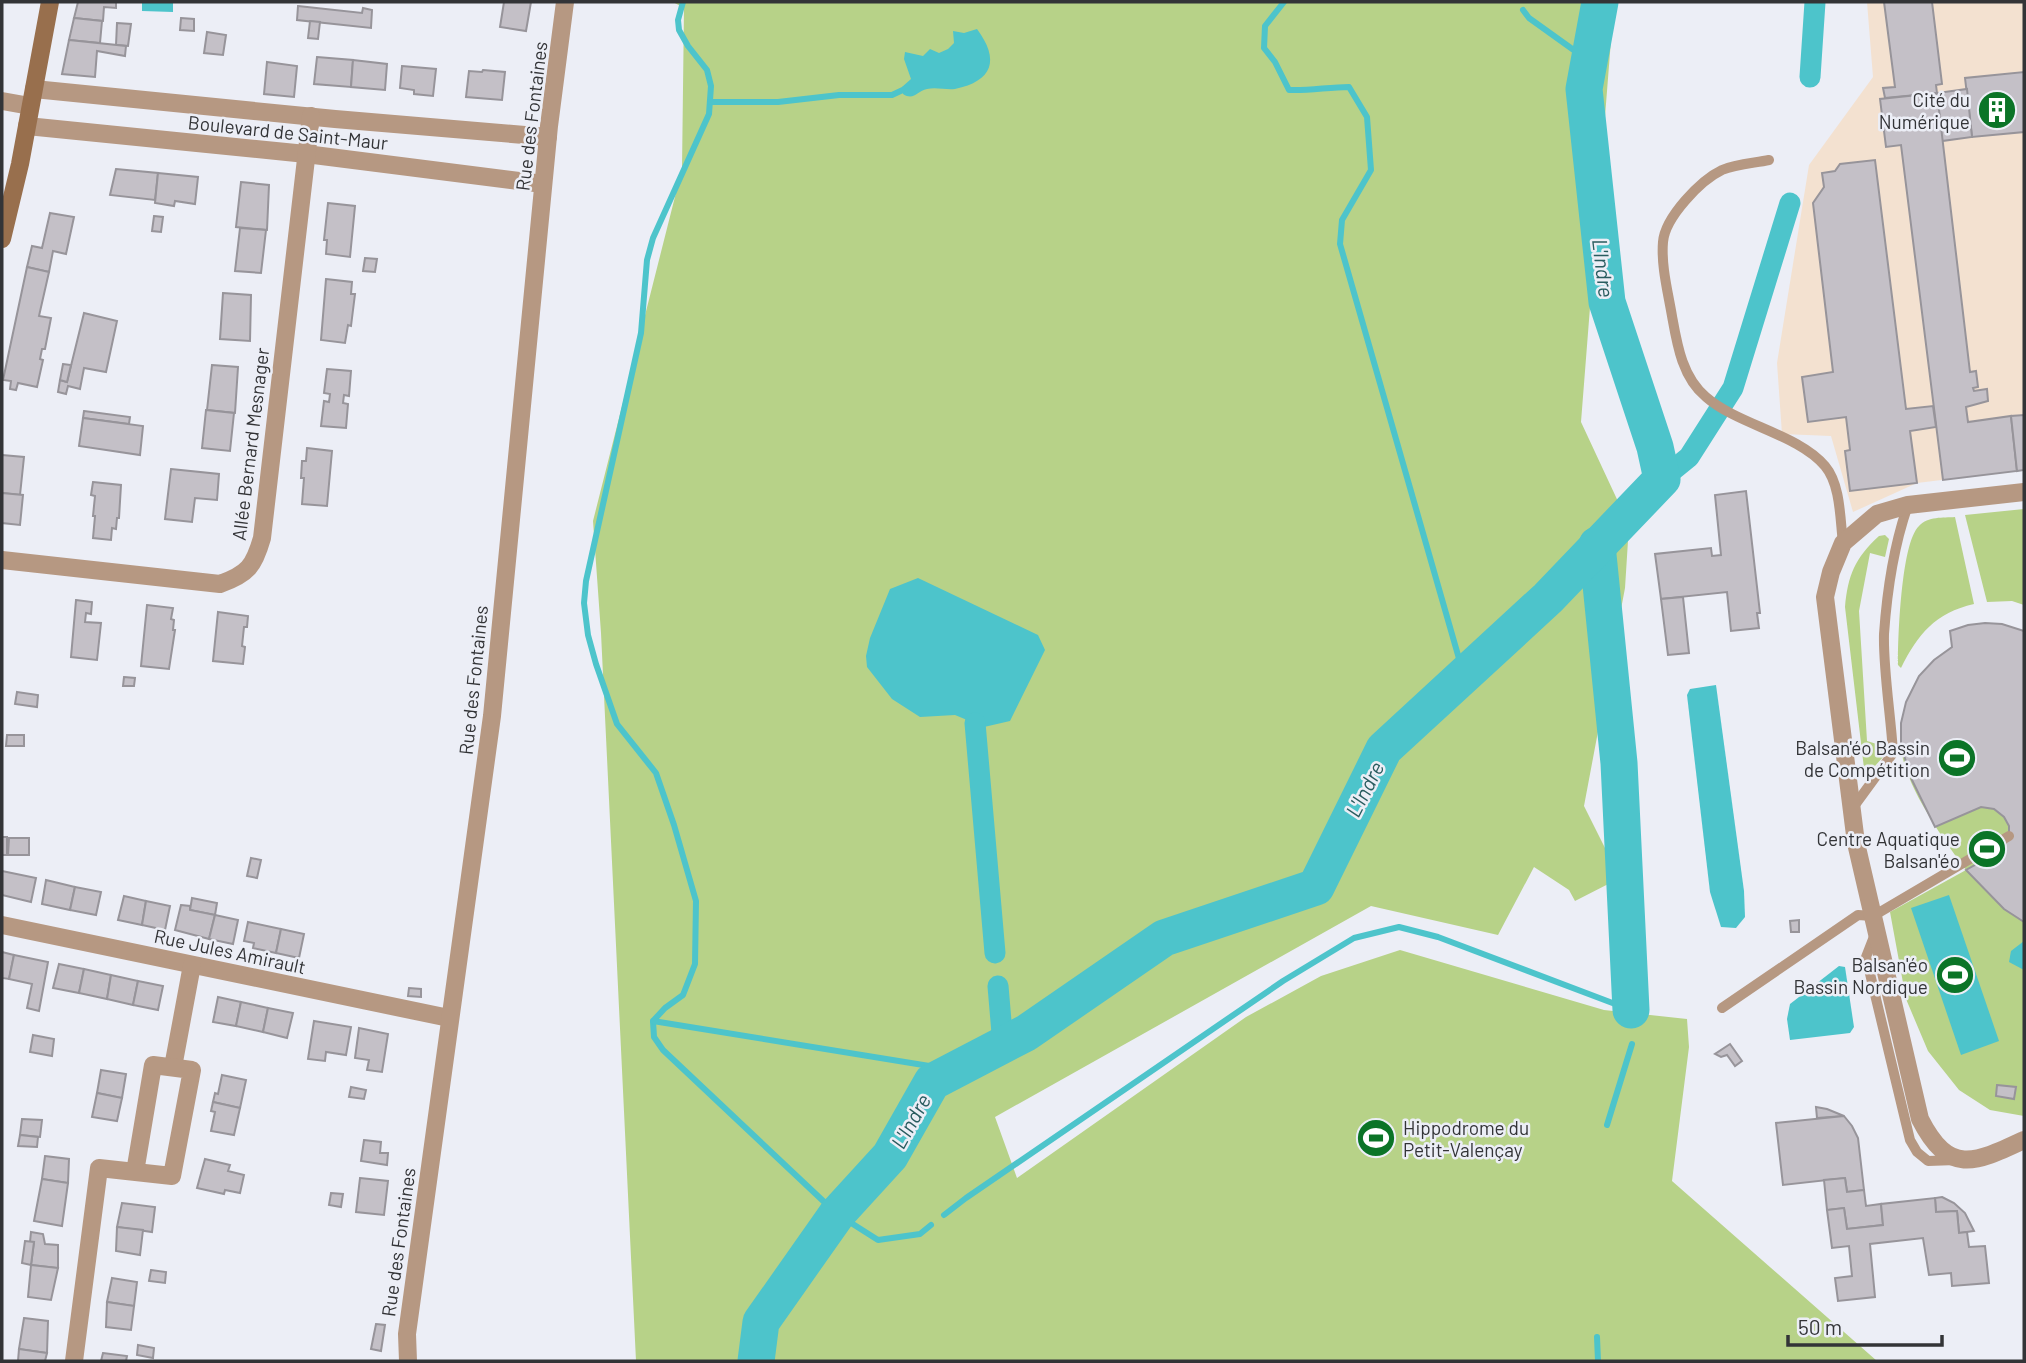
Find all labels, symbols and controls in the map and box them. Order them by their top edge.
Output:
street label: Rue des Fontaines [510,40,552,192]
place label: Cité du Numérique [1879,88,1970,133]
building icon: Cité du Numérique [1976,89,2018,131]
street label: Boulevard de Saint-Maur [187,110,389,154]
water label: L'Indre [1588,237,1620,299]
street label: Allée Bernard Mesnager [227,346,273,542]
street label: Rue des Fontaines [454,604,492,756]
place label: Balsan'éo Bassin de Compétition [1795,736,1930,781]
sports icon: Balsan'éo Bassin de Compétition [1936,737,1978,779]
water label: L'Indre [1340,757,1388,821]
place label: Centre Aquatique Balsan'éo [1816,827,1960,872]
sports icon: Centre Aquatique Balsan'éo [1966,828,2008,870]
street label: Rue Jules Amirault [152,924,308,978]
place label: Balsan'éo Bassin Nordique [1794,953,1928,998]
sports icon: Balsan'éo Bassin Nordique [1934,954,1976,996]
water label: L'Indre [885,1089,935,1153]
place label: Hippodrome du Petit-Valençay [1403,1116,1529,1161]
sports icon: Hippodrome du Petit-Valençay [1355,1117,1397,1159]
street label: Rue des Fontaines [376,1166,420,1318]
scale bar [1788,1304,1942,1348]
text: 50 m [1798,1314,1842,1339]

